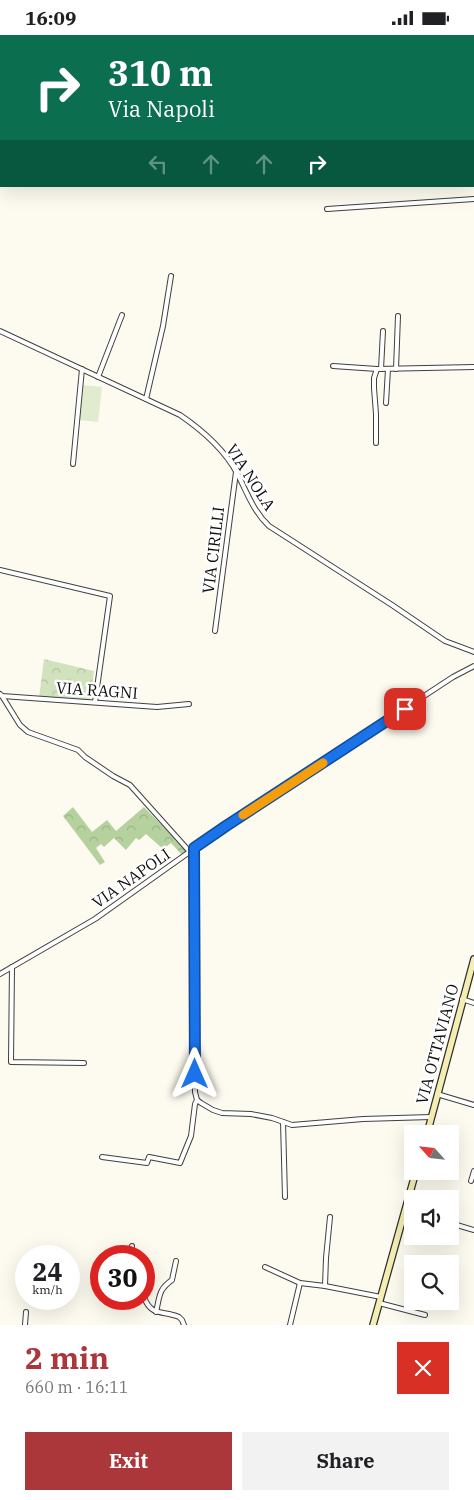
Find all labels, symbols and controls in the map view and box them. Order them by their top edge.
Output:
text: 16:09 [25,6,76,30]
text: 310 m [108,50,213,96]
icon: right [25,55,90,120]
text: Via Napoli [108,94,215,123]
icon: left [144,150,172,178]
icon: ahead [197,150,225,178]
icon: ahead [250,150,278,178]
icon: right [303,150,331,178]
street label: VIA NOLA [222,440,280,514]
street label: VIA CIRILLI [198,505,228,595]
street label: VIA RAGNI [55,677,139,703]
pin [384,688,426,730]
icon: arrive [391,695,419,723]
street label: VIA NAPOLI [88,844,174,912]
street label: VIA OTTAVIANO [411,982,463,1106]
position arrow [168,1047,220,1099]
north arrow [404,1125,459,1180]
map controls [404,1125,459,1310]
button: sound [404,1190,459,1245]
speed limit sign: 30 [90,1245,155,1310]
text: 24 [32,1255,63,1288]
button: search [404,1255,459,1310]
text: km/h [32,1282,63,1297]
text: 2 min [25,1338,109,1377]
button: close [397,1342,449,1394]
text: 660 m · 16:11 [25,1377,128,1397]
button: Exit [25,1432,232,1490]
button: Share [242,1432,449,1490]

